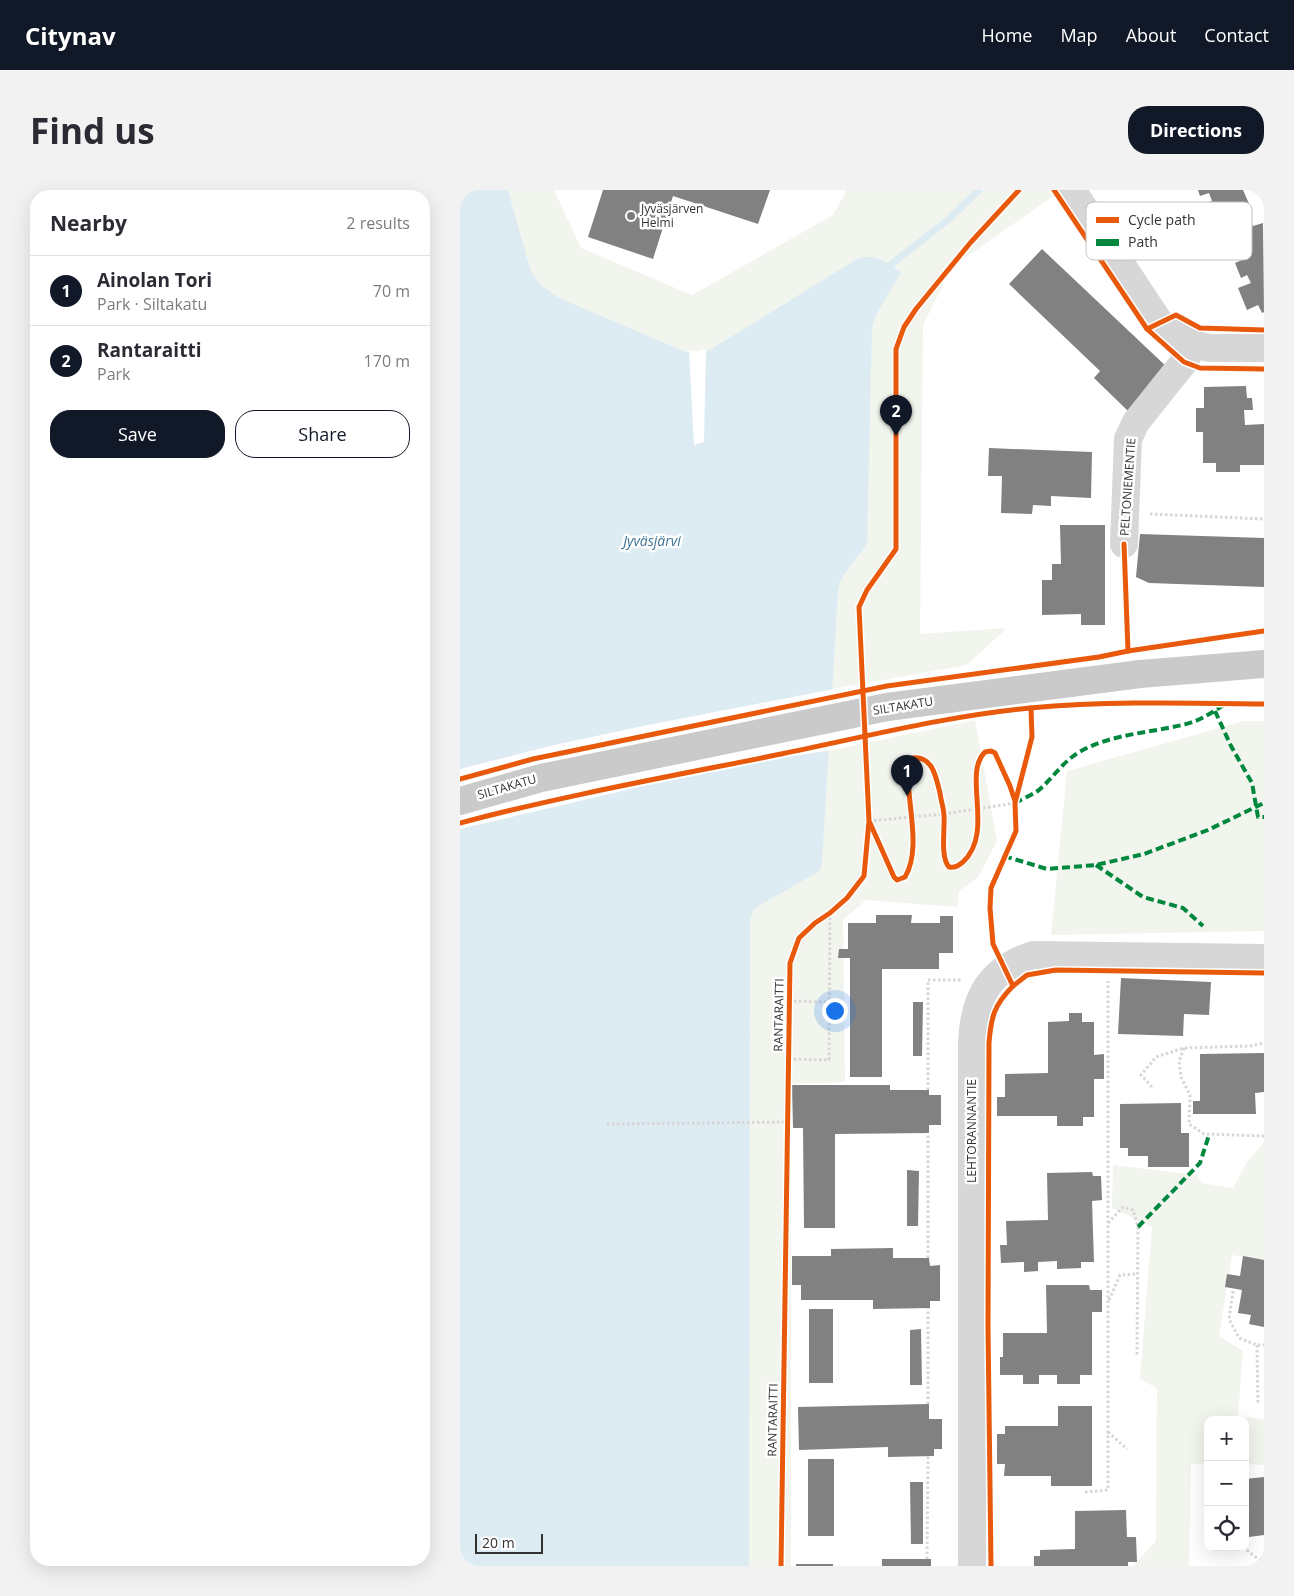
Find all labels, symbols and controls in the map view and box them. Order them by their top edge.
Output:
text: Citynav [25,19,116,52]
text: Home [982,23,1032,47]
text: Map [1060,23,1098,47]
text: About [1126,23,1176,47]
text: Contact [1204,23,1269,47]
button: Directions [1128,106,1264,154]
text: Find us [30,107,155,154]
place label: Jyväsjärven Helmi [640,200,703,231]
legend [1086,202,1252,260]
text: Nearby [50,209,127,237]
marker: Jyväsjärven Helmi [625,210,637,222]
text: Cycle path [1128,210,1196,229]
text: 2 results [346,212,410,234]
text: Path [1128,232,1158,251]
text: Ainolan Tori [97,267,212,293]
text: 1 [61,280,71,302]
text: 70 m [373,280,410,302]
text: Park · Siltakatu [97,293,207,315]
text: Rantaraitti [97,337,201,363]
text: 2 [61,350,71,372]
text: 170 m [364,350,410,372]
text: Park [97,363,130,385]
pin: 2 [880,395,912,436]
button: Save [50,410,225,458]
button: Share [235,410,410,458]
street label: PELTONIEMENTIE [1116,437,1139,537]
water label: Jyväsjärvi [620,531,681,550]
street label: SILTAKATU [872,692,934,719]
pin: 1 [891,755,923,796]
street label: SILTAKATU [475,770,538,803]
street label: RANTARAITTI [769,978,788,1052]
your location [822,998,848,1024]
street label: LEHTORANNANTIE [963,1079,980,1183]
street label: RANTARAITTI [763,1383,782,1457]
map controls [1204,1416,1249,1551]
button: + [1204,1416,1249,1461]
button: − [1204,1461,1249,1506]
button: locate [1204,1506,1249,1551]
scale bar [475,1531,542,1554]
text: 20 m [482,1533,515,1552]

